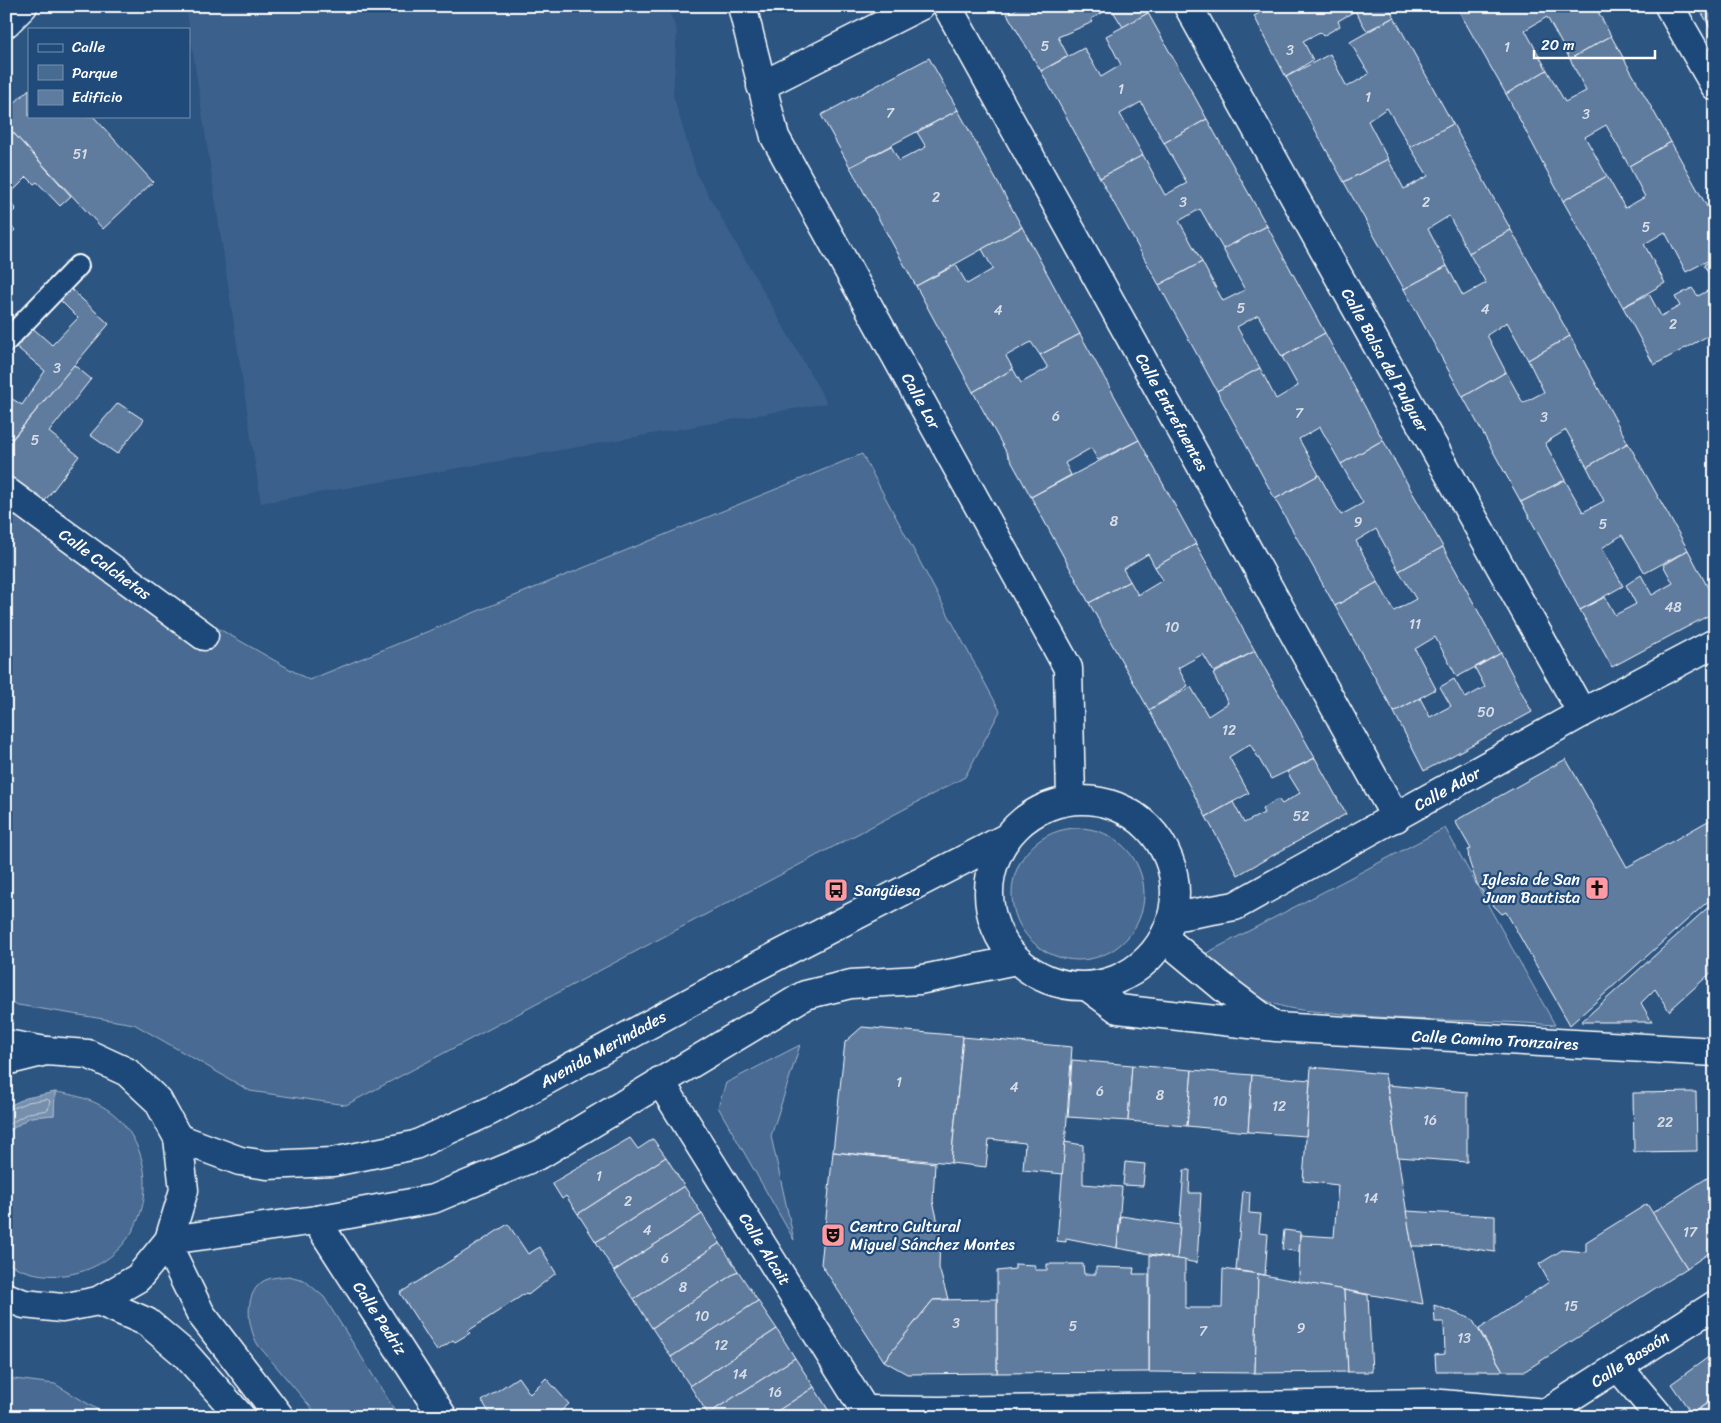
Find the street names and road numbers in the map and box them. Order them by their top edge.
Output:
street label: Calle Balsa del Pulguer [1333,282,1438,439]
street label: Calle Entrefuentes [1127,347,1217,477]
street label: Calle Lor [893,367,949,436]
street label: Calle Calchetas [53,520,158,608]
street label: Calle Ador [1408,758,1487,819]
street label: Avenida Merindades [533,1002,672,1096]
street label: Calle Camino Tronzaires [1411,1021,1579,1059]
street label: Calle Alcait [731,1207,799,1291]
street label: Calle Pedriz [345,1275,415,1361]
street label: Calle Basaón [1585,1322,1676,1395]

